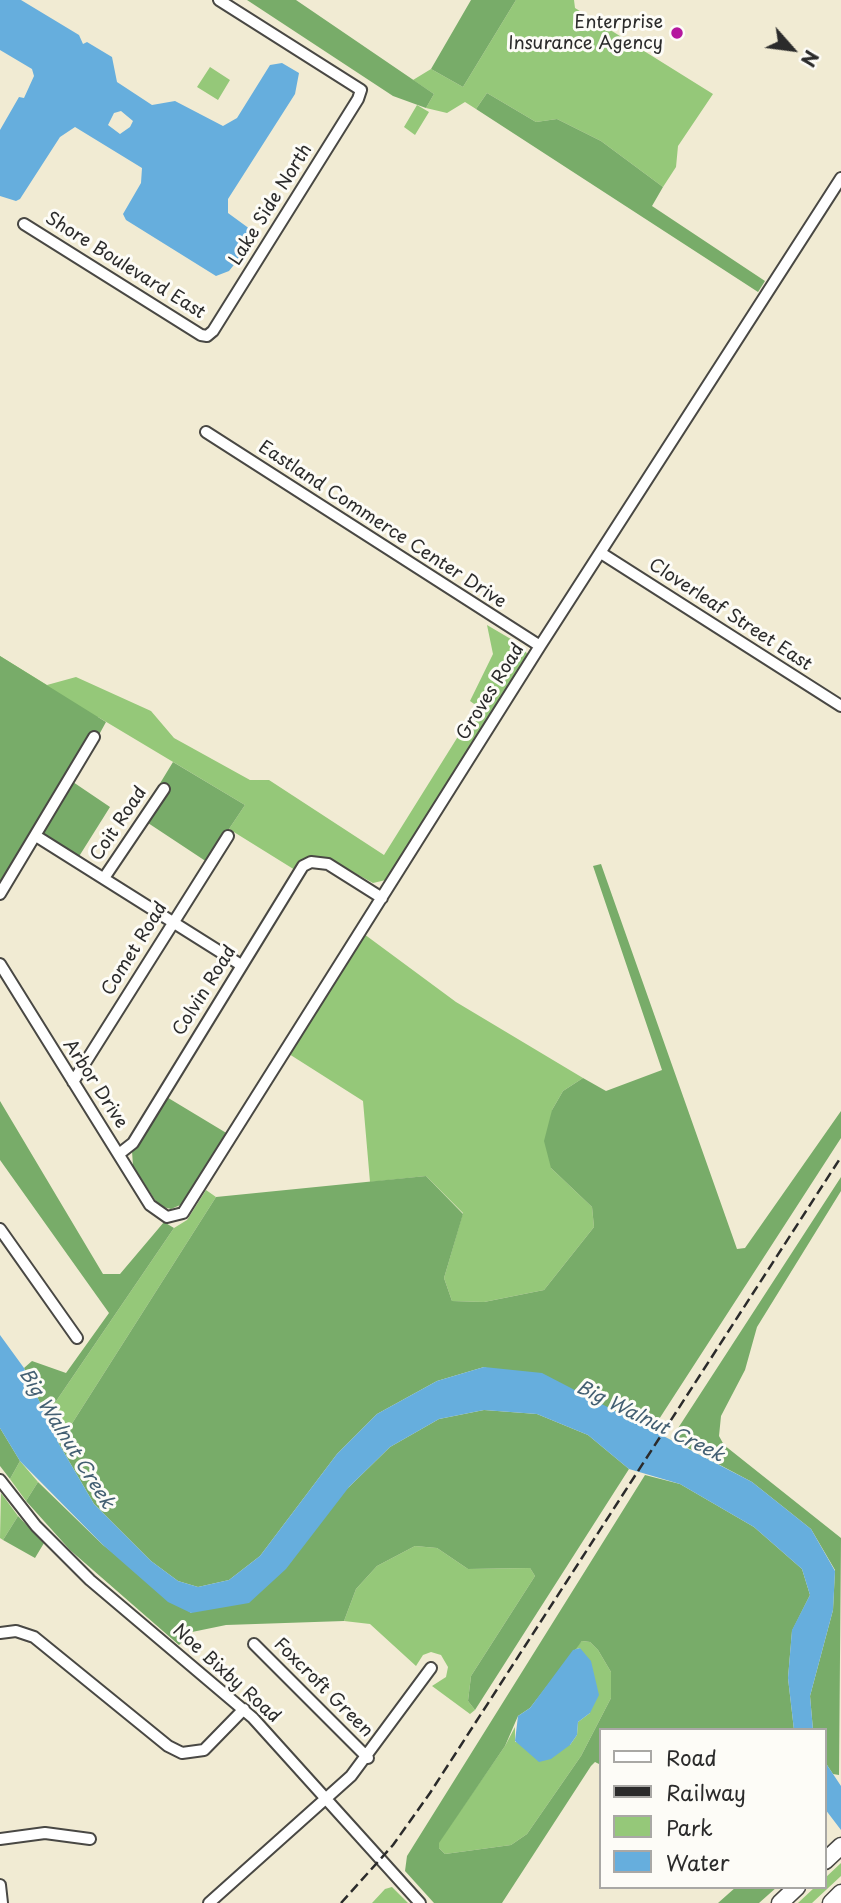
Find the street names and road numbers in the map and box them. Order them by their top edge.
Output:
street label: Lake Side North [225,140,317,270]
street label: Shore Boulevard East [41,208,209,324]
street label: Eastland Commerce Center Drive [254,437,510,613]
street label: Cloverleaf Street East [644,554,816,676]
street label: Groves Road [453,640,529,744]
street label: Coit Road [86,783,152,865]
street label: Comet Road [98,898,172,1000]
street label: Colvin Road [169,942,241,1040]
street label: Arbor Drive [58,1035,132,1133]
street label: Noe Bixby Road [168,1620,284,1728]
street label: Foxcroft Green [269,1634,377,1742]

